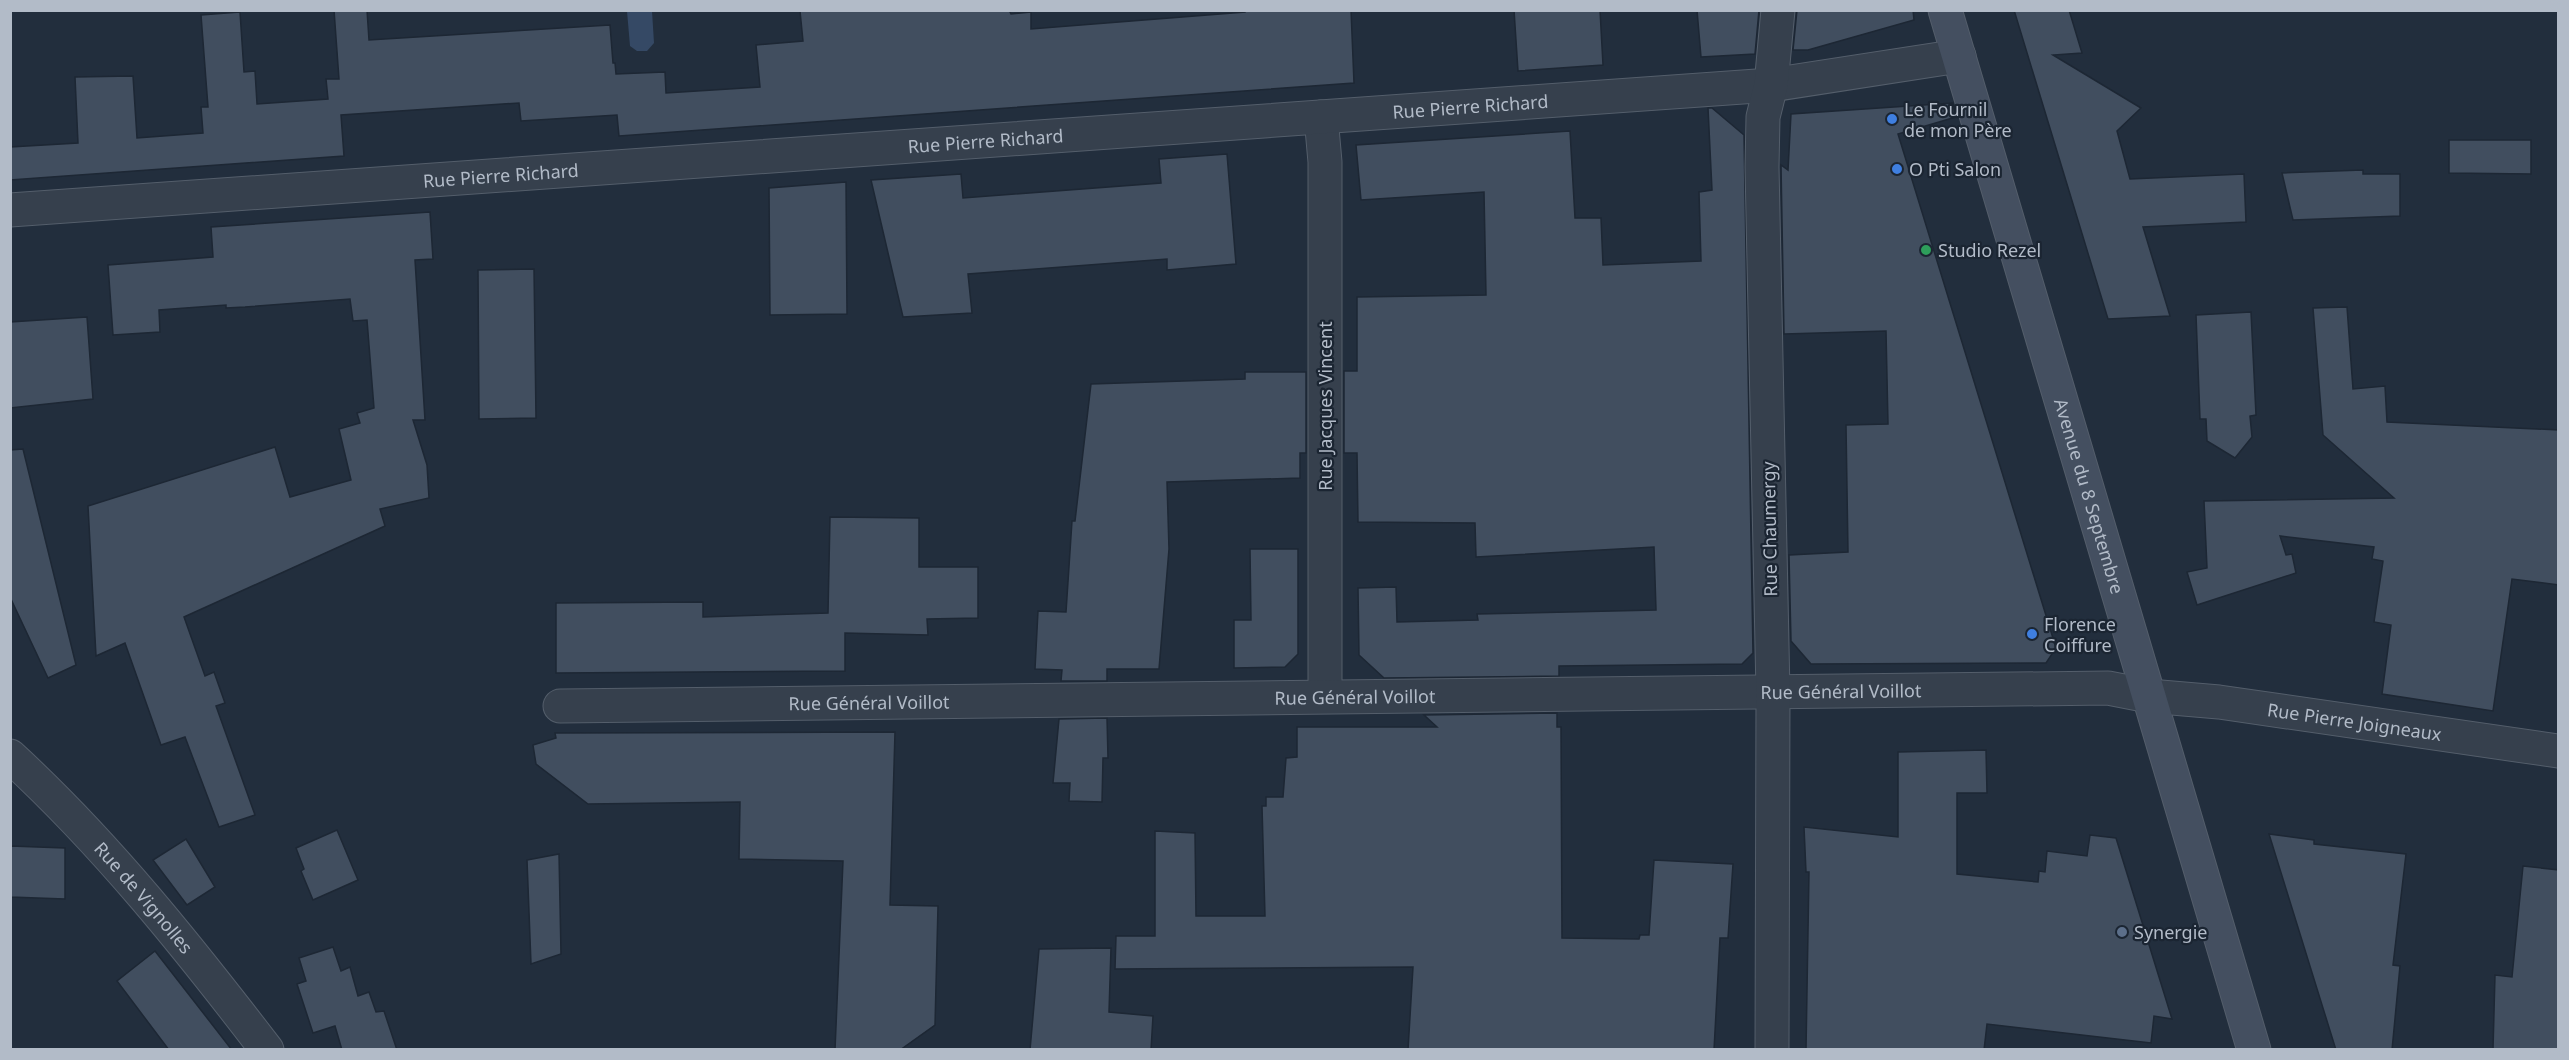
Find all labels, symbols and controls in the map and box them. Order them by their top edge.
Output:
street label: Rue Pierre Richard [1392,89,1549,124]
place label: Le Fournil de mon Père [1904,97,2012,142]
marker: Le Fournil de mon Père [1885,112,1899,126]
street label: Rue Pierre Richard [907,123,1064,158]
place label: O Pti Salon [1909,157,2001,181]
street label: Rue Pierre Richard [422,158,579,193]
marker: O Pti Salon [1890,162,1904,176]
place label: Studio Rezel [1938,238,2041,262]
marker: Studio Rezel [1919,243,1933,257]
street label: Rue Jacques Vincent [1313,321,1337,491]
street label: Avenue du 8 Septembre [2049,395,2130,597]
street label: Rue Chaumergy [1756,460,1782,597]
place label: Florence Coiffure [2044,612,2116,657]
marker: Florence Coiffure [2025,627,2039,641]
street label: Rue Général Voillot [1760,678,1922,704]
street label: Rue Général Voillot [1274,684,1436,710]
street label: Rue Général Voillot [788,689,950,715]
street label: Rue Pierre Joigneaux [2266,697,2444,746]
street label: Rue de Vignolles [89,837,199,958]
place label: Synergie [2134,920,2207,944]
marker: Synergie [2115,925,2129,939]

